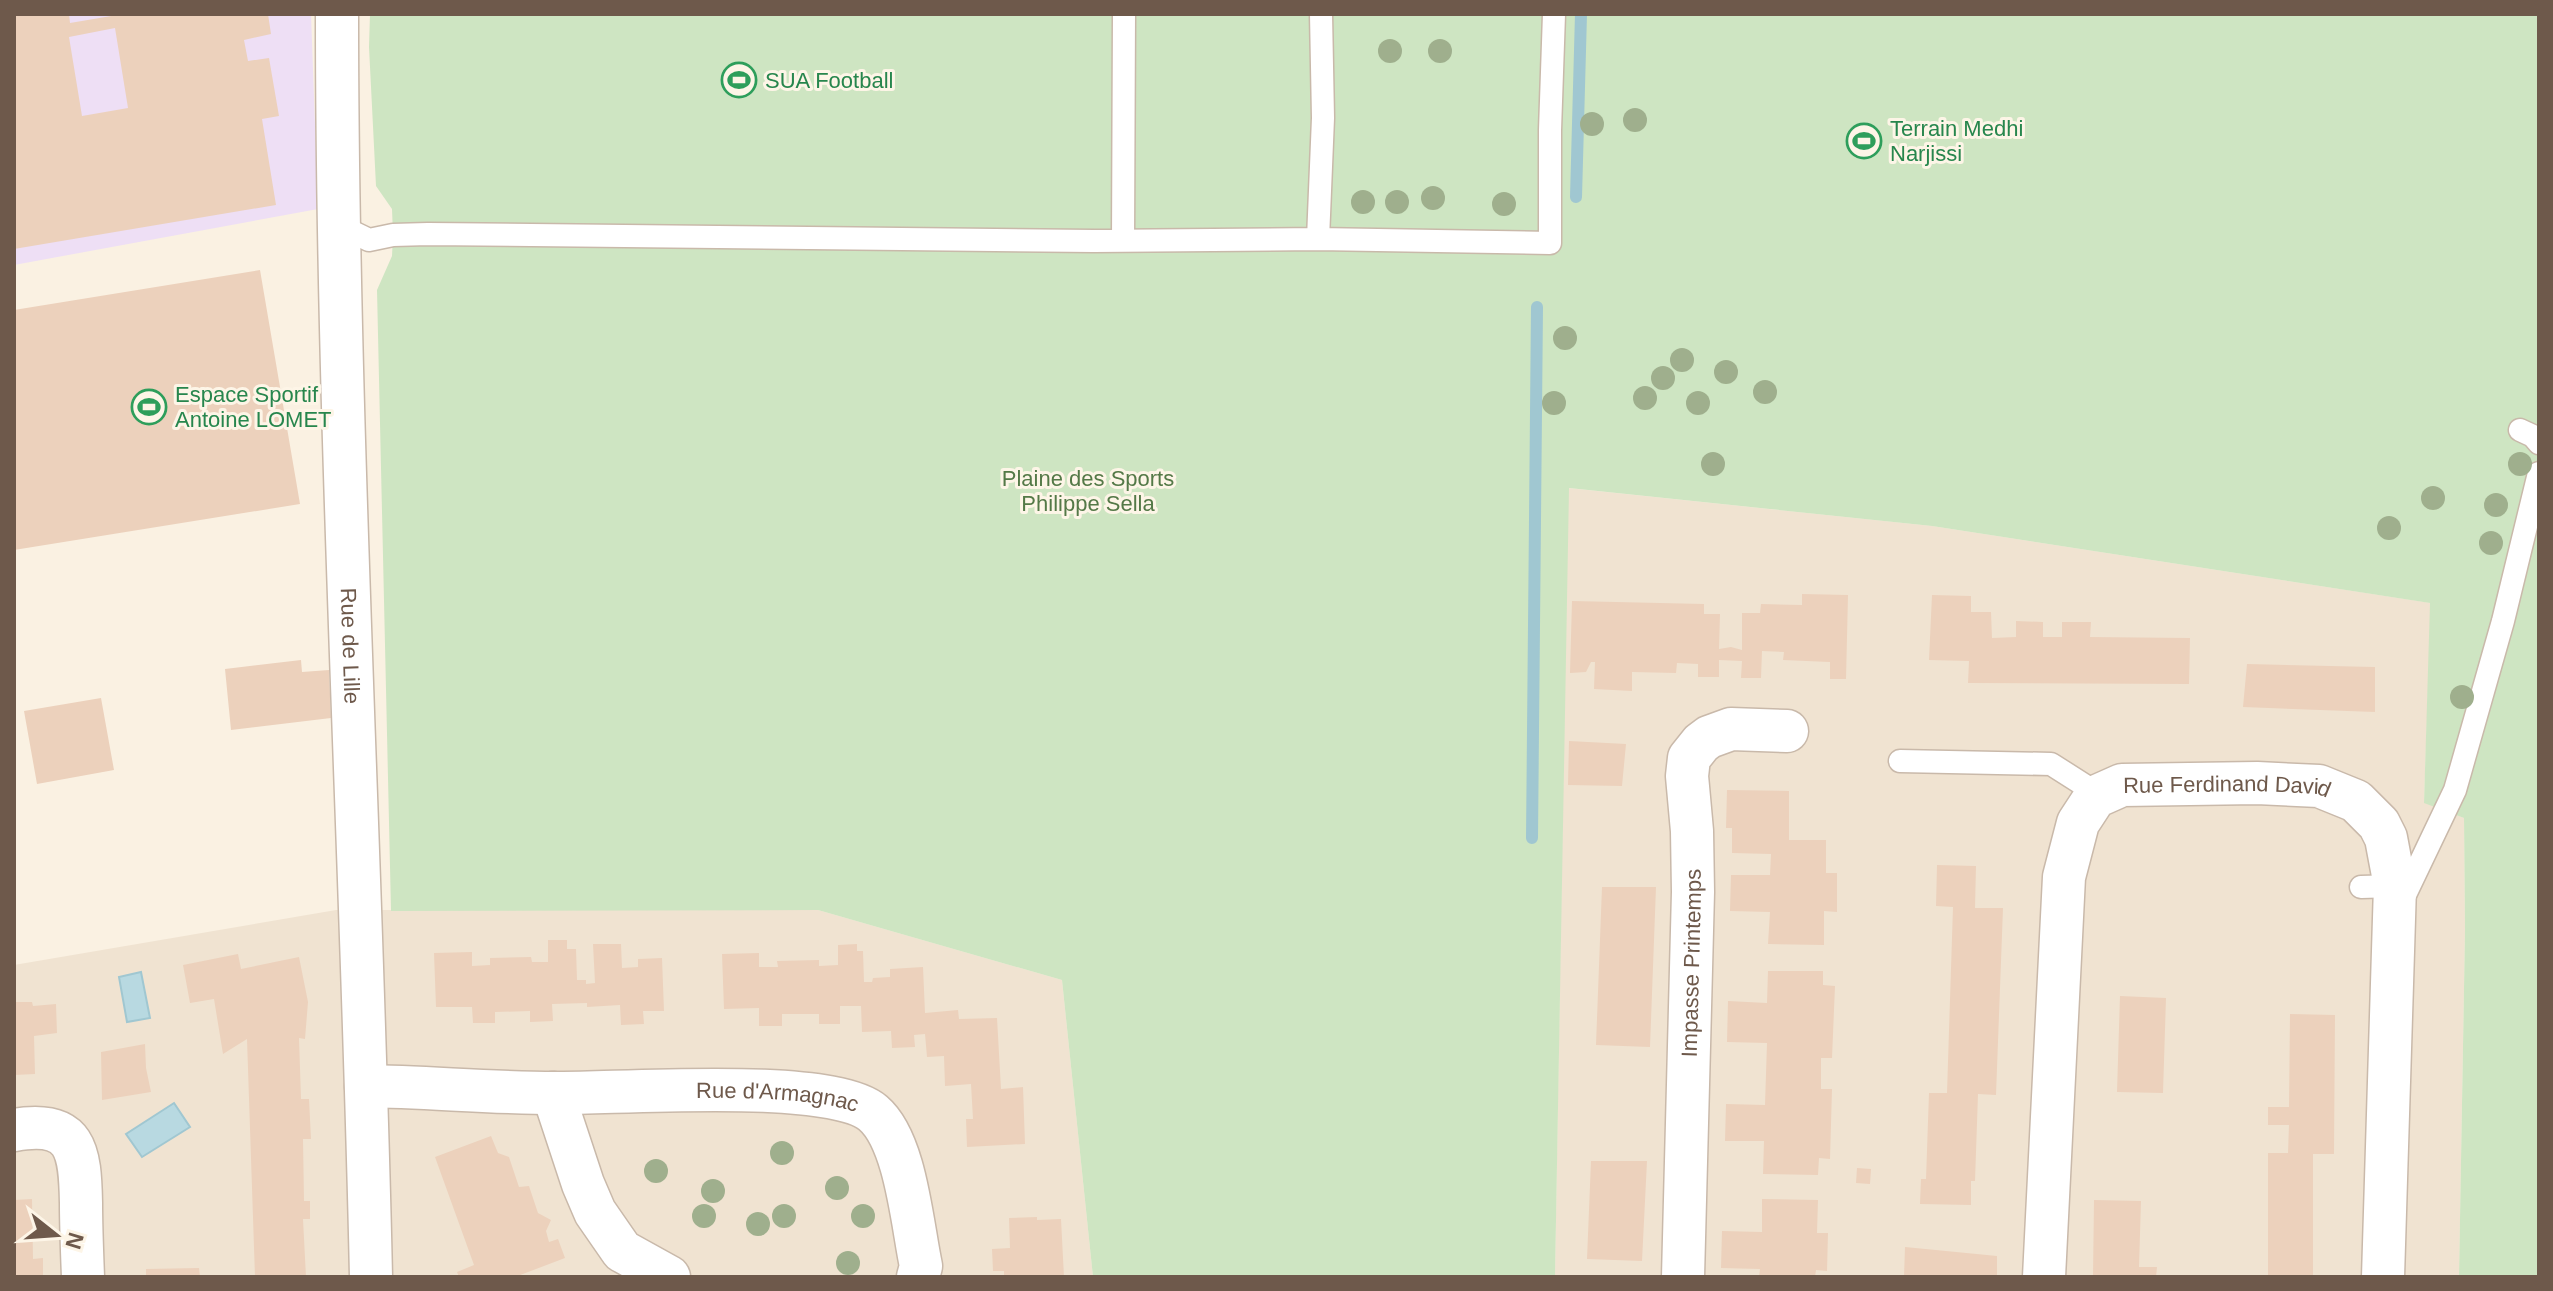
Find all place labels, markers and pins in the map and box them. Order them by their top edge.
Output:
sports icon: SUA Football [720,61,758,99]
place label: SUA Football [765,68,893,93]
place label: Terrain Medhi Narjissi [1890,116,2023,166]
sports icon: Terrain Medhi Narjissi [1845,122,1883,160]
place label: Espace Sportif Antoine LOMET [175,382,332,432]
sports icon: Espace Sportif Antoine LOMET [130,388,168,426]

